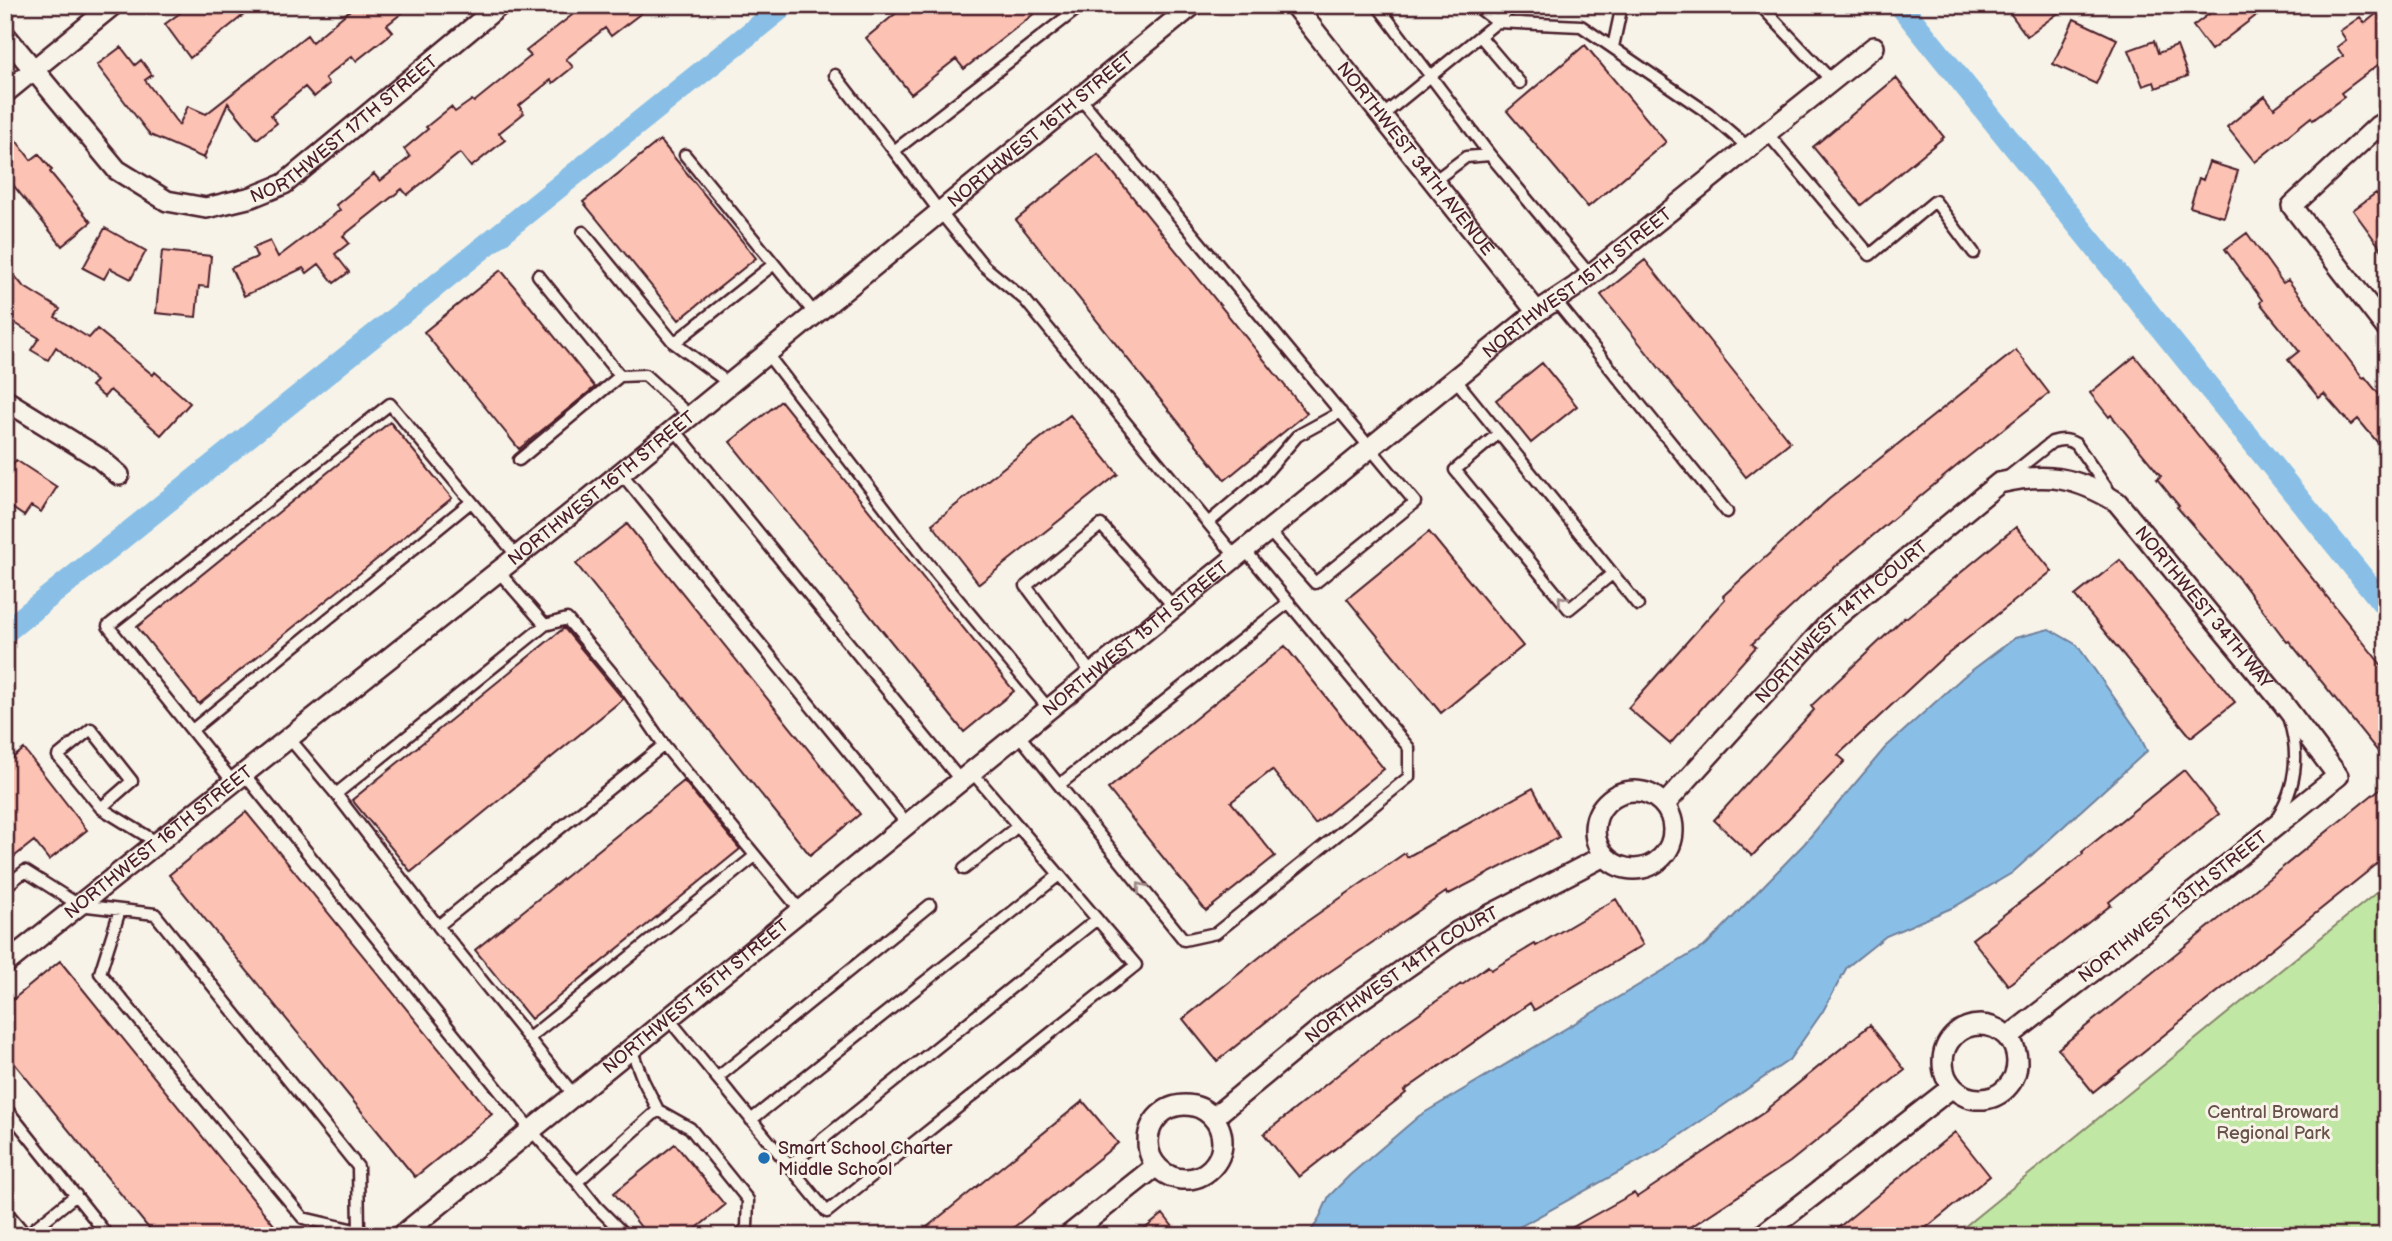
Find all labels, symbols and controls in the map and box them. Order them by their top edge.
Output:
street label: NORTHWEST 16TH STREET [943,47,1138,212]
street label: NORTHWEST 17TH STREET [247,51,442,207]
street label: NORTHWEST 34TH AVENUE [1333,58,1499,260]
street label: NORTHWEST 15TH STREET [1478,203,1676,362]
street label: NORTHWEST 16TH STREET [504,406,699,570]
street label: NORTHWEST 34TH WAY [2131,522,2277,693]
street label: NORTHWEST 14TH COURT [1751,536,1932,708]
street label: NORTHWEST 15TH STREET [1039,557,1233,720]
one-way arrow [1557,595,1570,607]
street label: NORTHWEST 16TH STREET [60,761,257,923]
street label: NORTHWEST 13TH STREET [2074,827,2272,987]
one-way arrow [1137,882,1149,895]
street label: NORTHWEST 14TH COURT [1301,902,1502,1047]
street label: NORTHWEST 15TH STREET [599,914,793,1078]
park label: Central Broward Regional Park [2207,1102,2339,1144]
place label: Smart School Charter Middle School [778,1138,953,1180]
marker: Smart School Charter Middle School [756,1150,772,1166]

